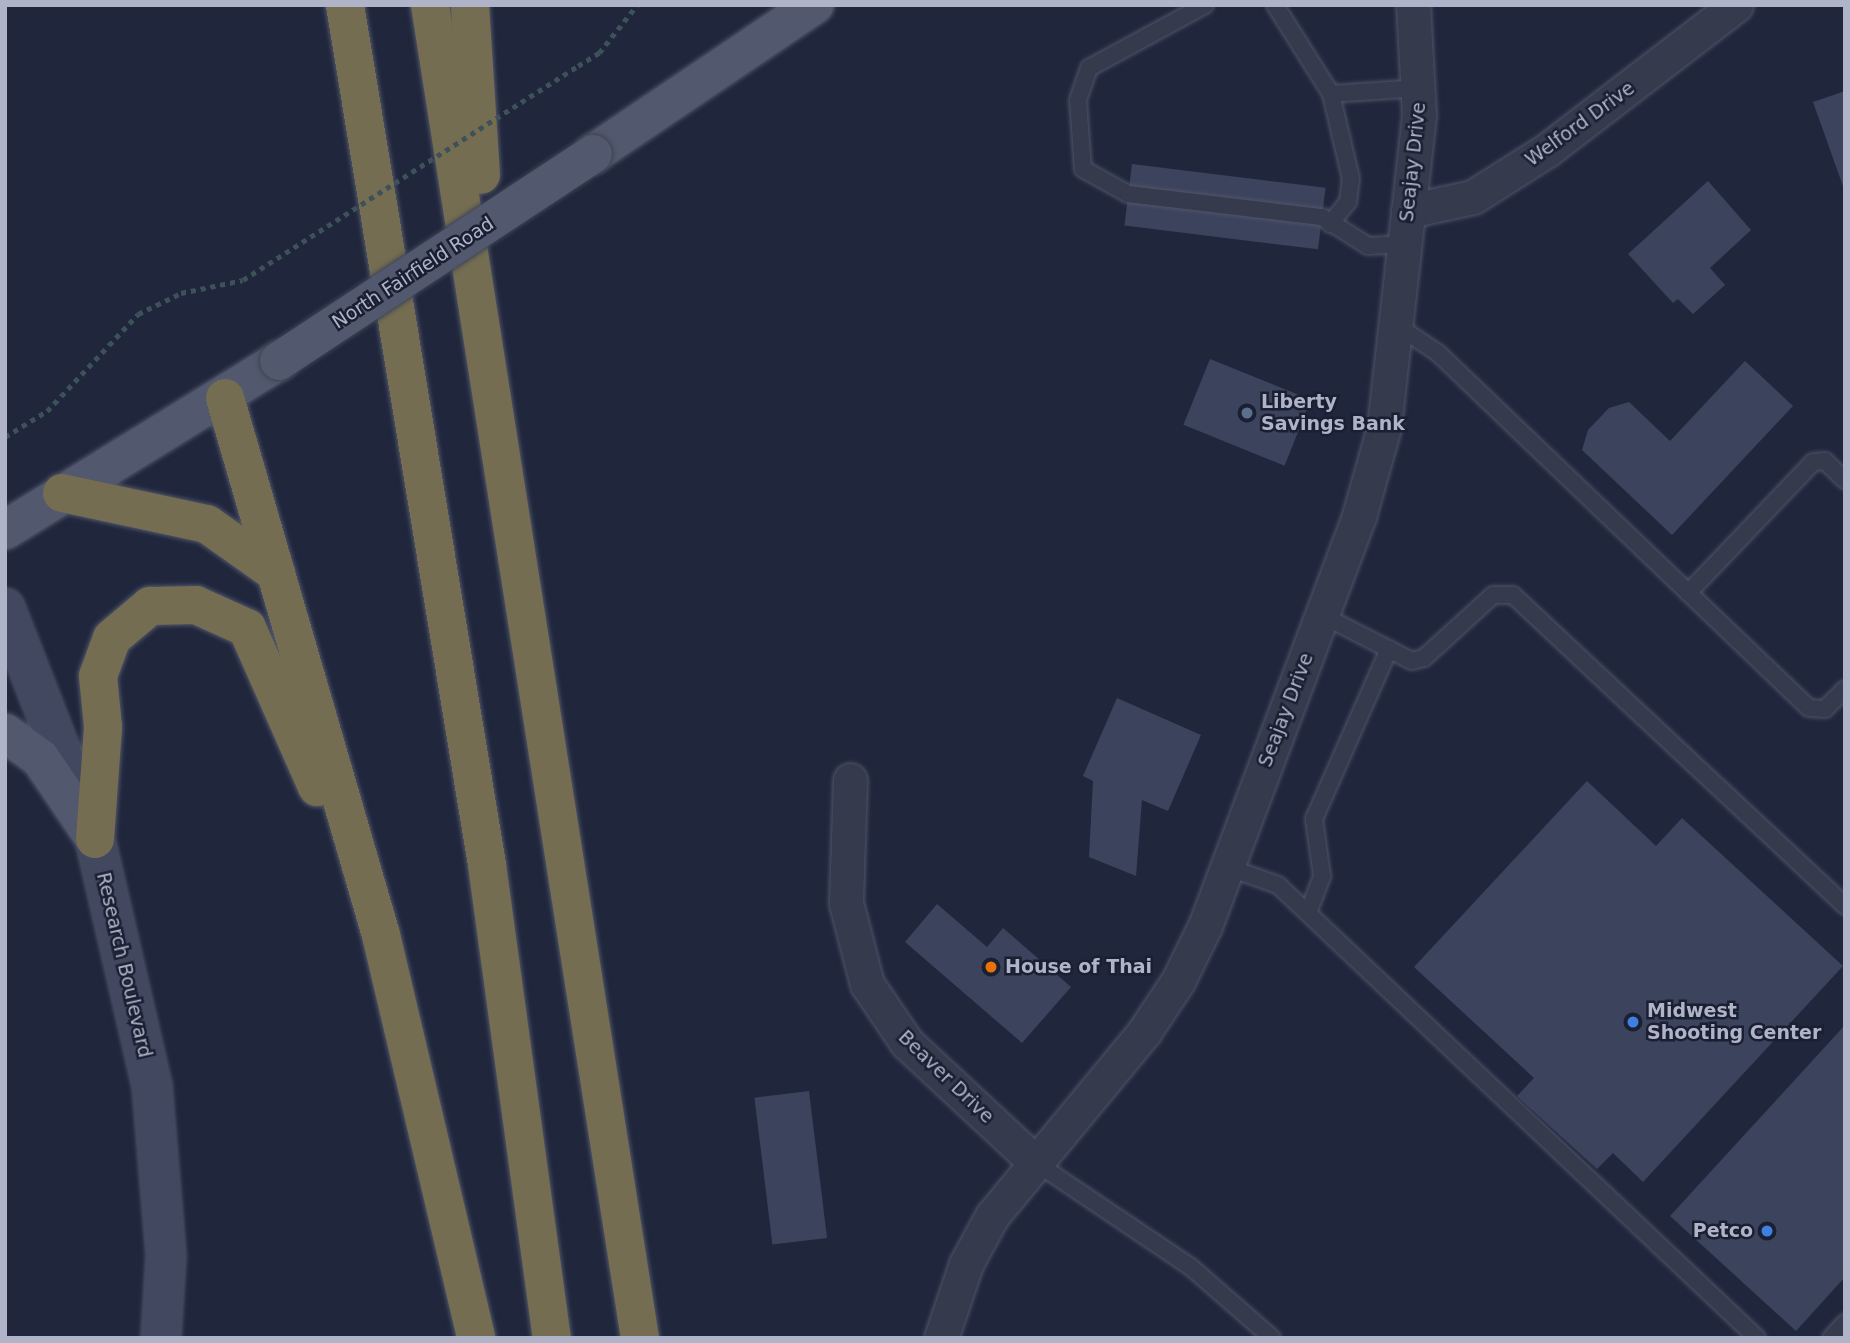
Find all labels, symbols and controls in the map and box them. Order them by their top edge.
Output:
street label: Welford Drive [1521,77,1639,171]
street label: Seajay Drive [1395,101,1431,223]
street label: North Fairfield Road [328,212,498,334]
place label: Liberty Savings Bank [1261,391,1405,435]
marker: Liberty Savings Bank [1239,405,1255,421]
street label: Seajay Drive [1254,650,1318,770]
street label: Research Boulevard [92,870,156,1060]
place label: House of Thai [1005,956,1152,978]
marker: House of Thai [983,959,999,975]
place label: Midwest Shooting Center [1647,1000,1821,1044]
marker: Midwest Shooting Center [1625,1014,1641,1030]
street label: Beaver Drive [894,1026,998,1128]
place label: Petco [1693,1220,1753,1242]
marker: Petco [1759,1223,1775,1239]

